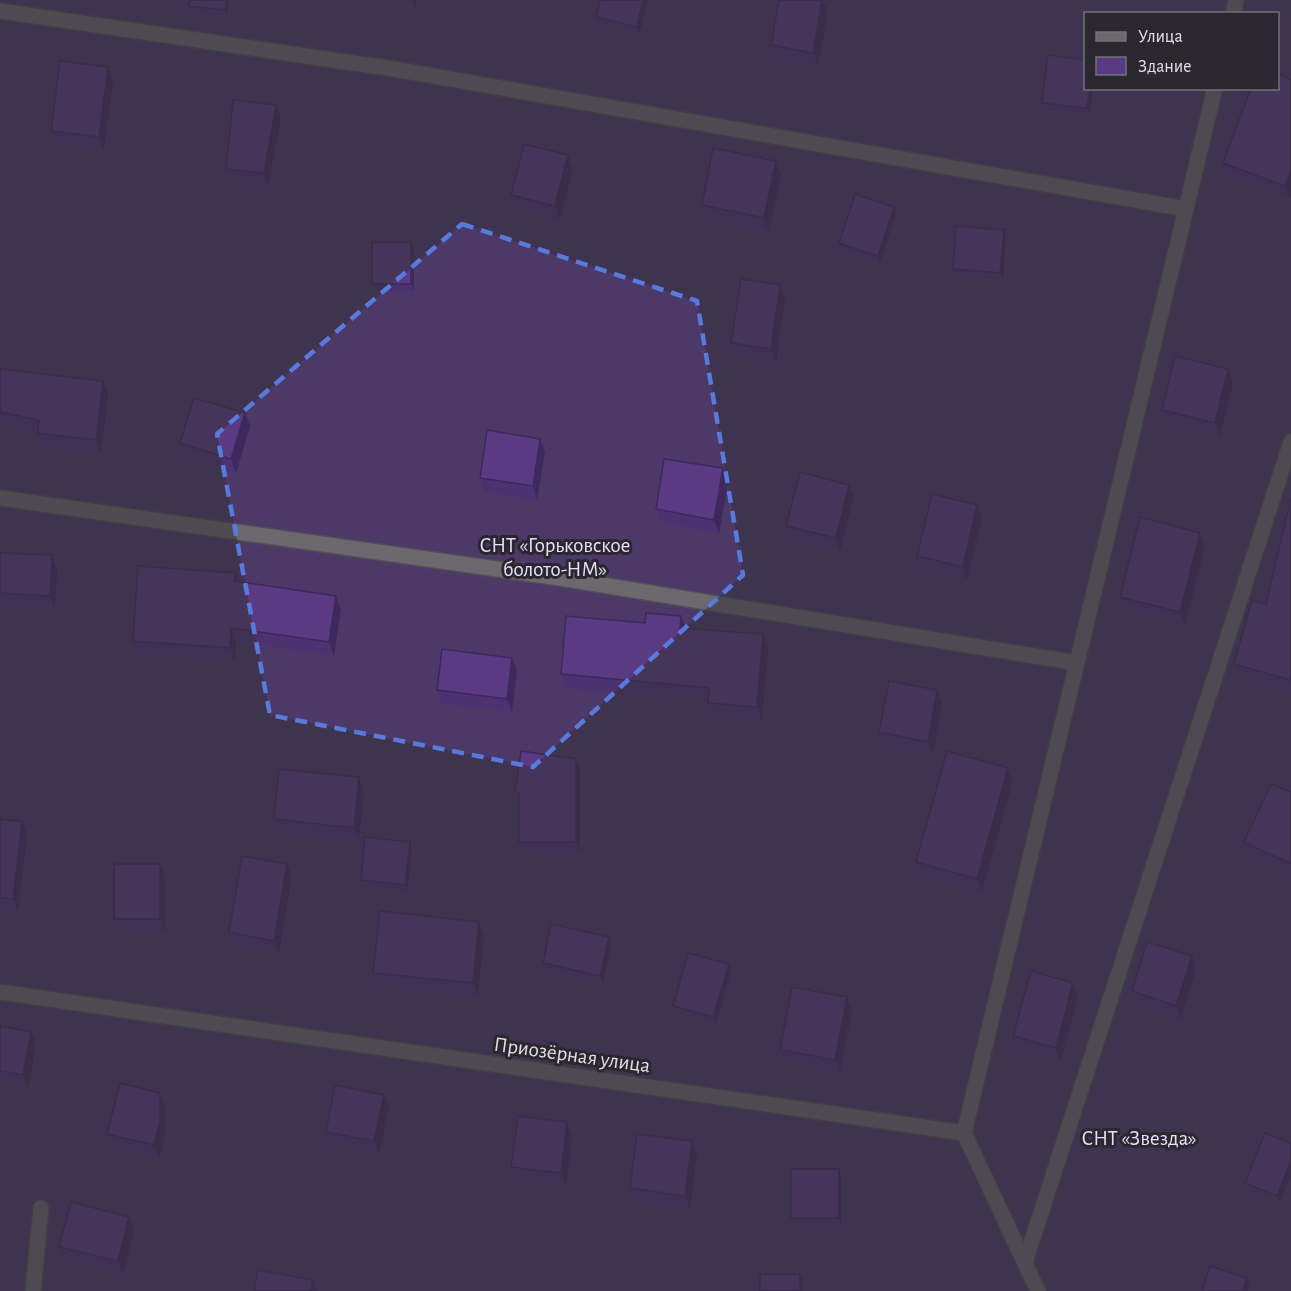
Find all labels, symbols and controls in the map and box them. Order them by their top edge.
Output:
legend [1084,12,1279,90]
text: Улица [1138,28,1183,46]
text: Здание [1138,58,1192,76]
park label: СНТ «Горьковское болото-НМ» [480,535,630,580]
street label: Приозёрная улица [492,1034,652,1076]
park label: СНТ «Звезда» [1081,1128,1197,1149]

